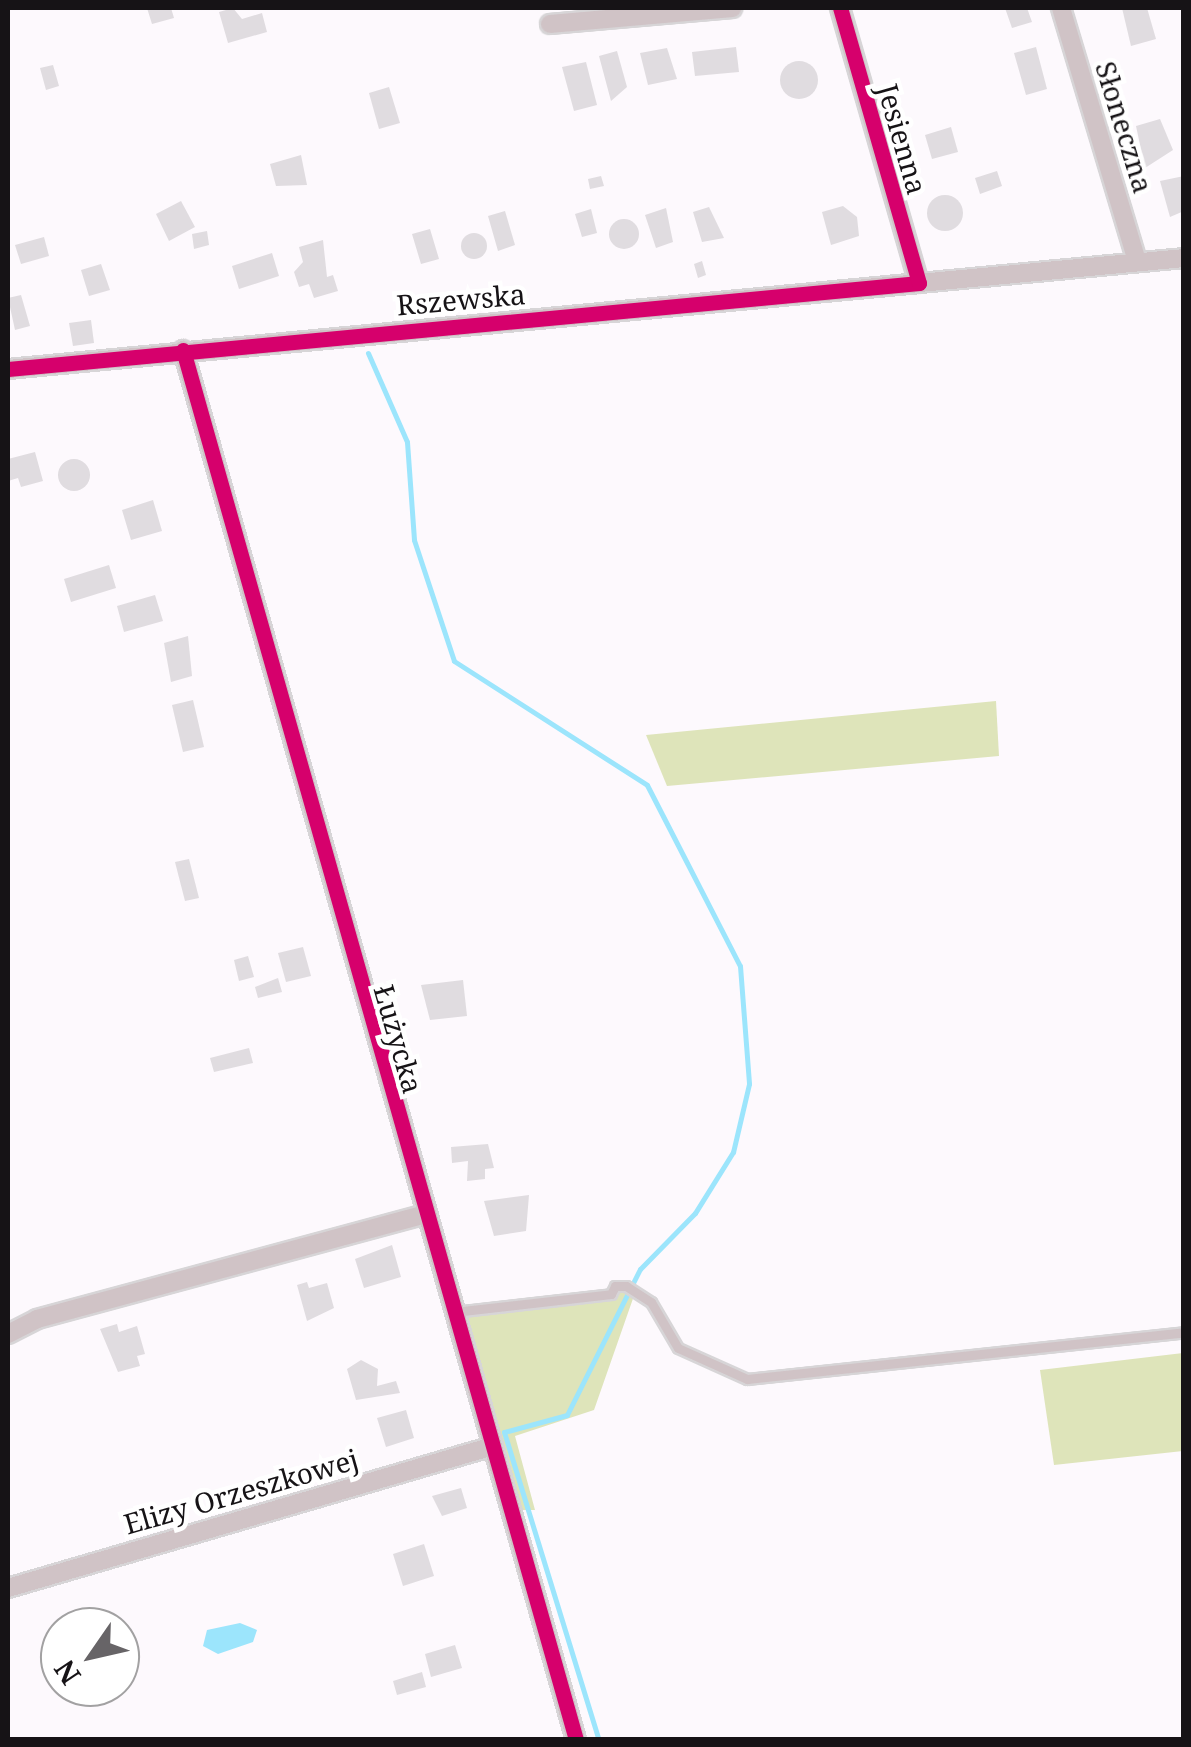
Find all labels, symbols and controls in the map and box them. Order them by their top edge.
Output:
street label: Słoneczna [1089,57,1161,197]
street label: Jesienna [871,80,935,198]
street label: Rszewska [395,277,527,321]
street label: Łużycka [368,981,430,1097]
street label: Elizy Orzeszkowej [120,1441,362,1541]
north arrow [40,1607,140,1707]
text: N [45,1653,89,1692]

